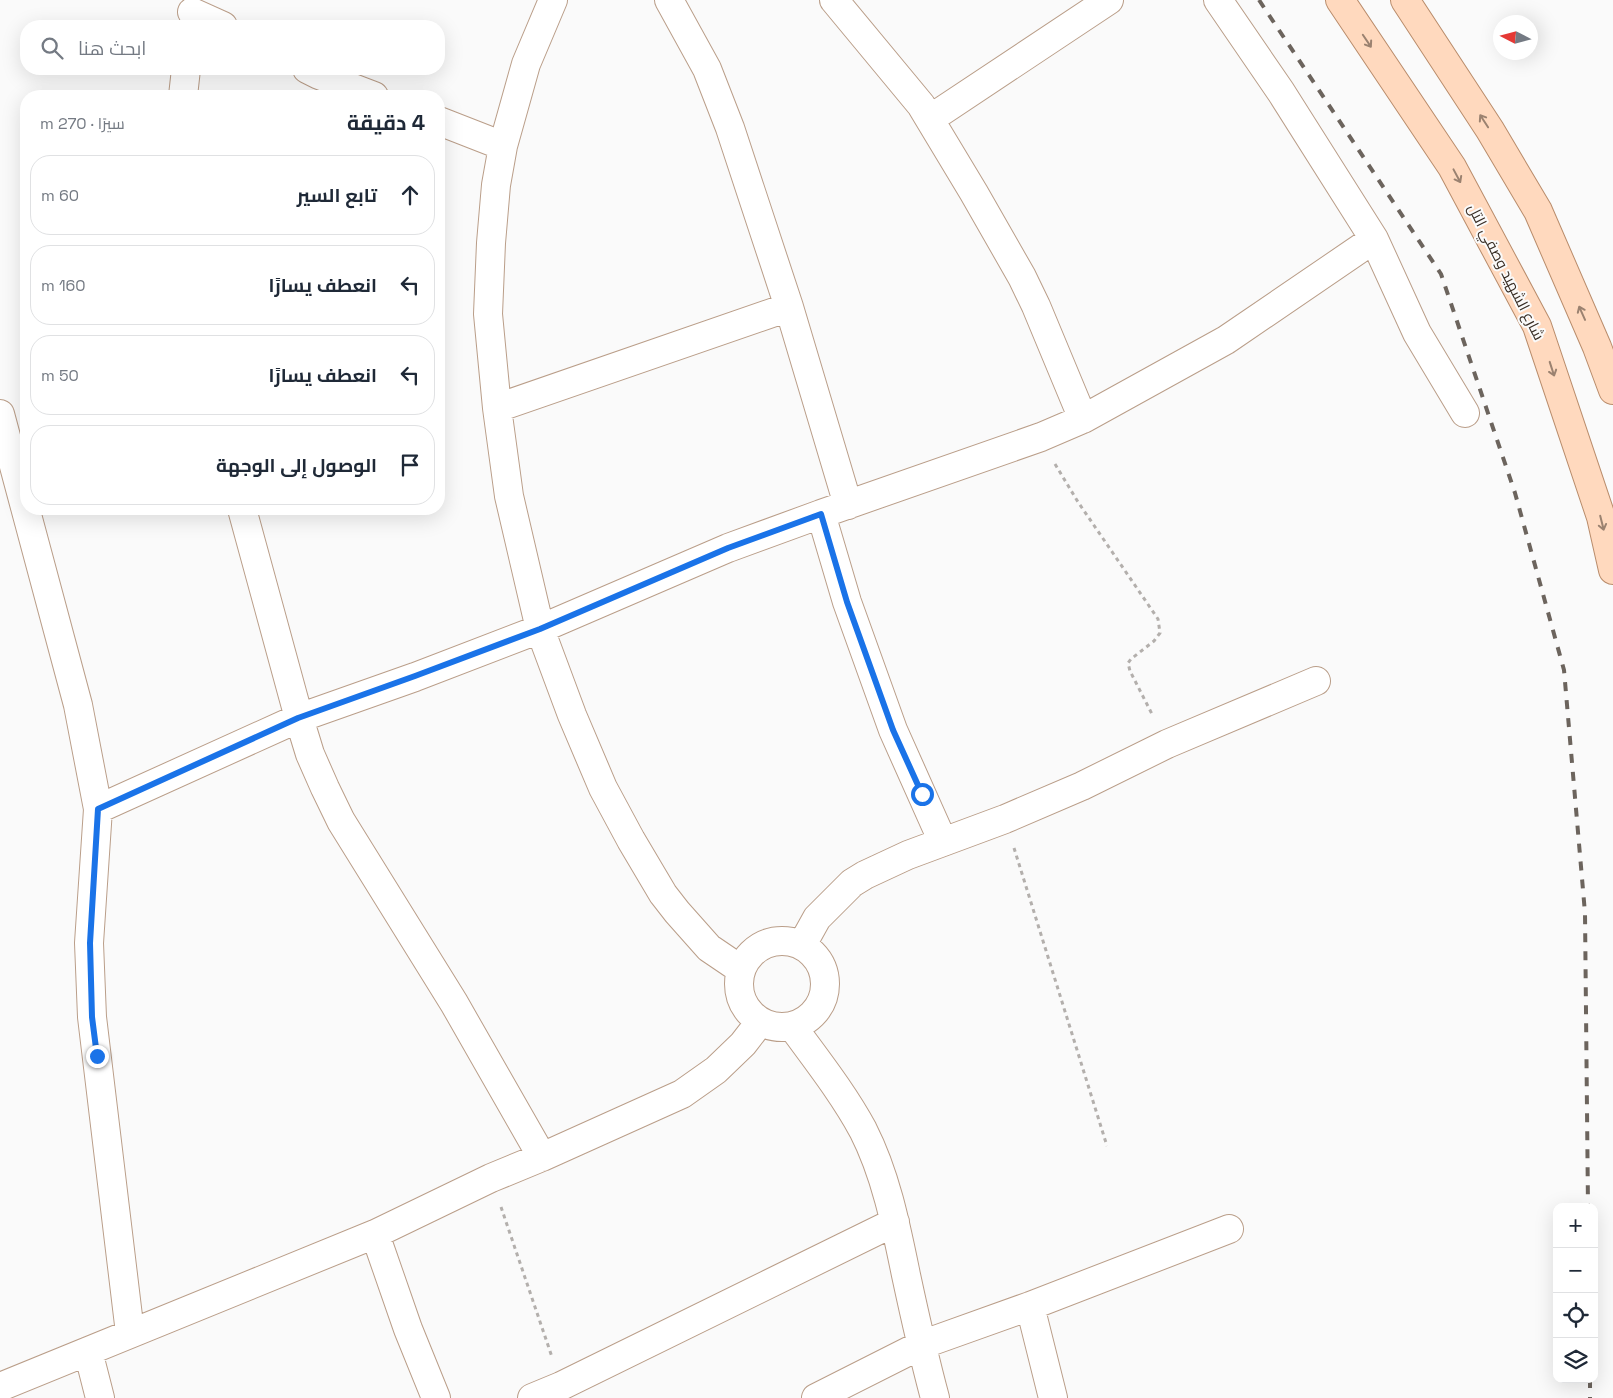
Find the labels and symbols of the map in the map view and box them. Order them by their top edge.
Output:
north arrow [1493,15,1538,60]
one-way arrow [1363,33,1373,47]
one-way arrow [1479,115,1489,129]
one-way arrow [1452,169,1462,183]
street label: شارع الشهيد وصفي التل [1461,200,1549,344]
one-way arrow [1576,306,1586,321]
one-way arrow [1547,360,1557,376]
one-way arrow [1598,515,1607,531]
route start [911,783,934,806]
route end [86,1045,109,1068]

